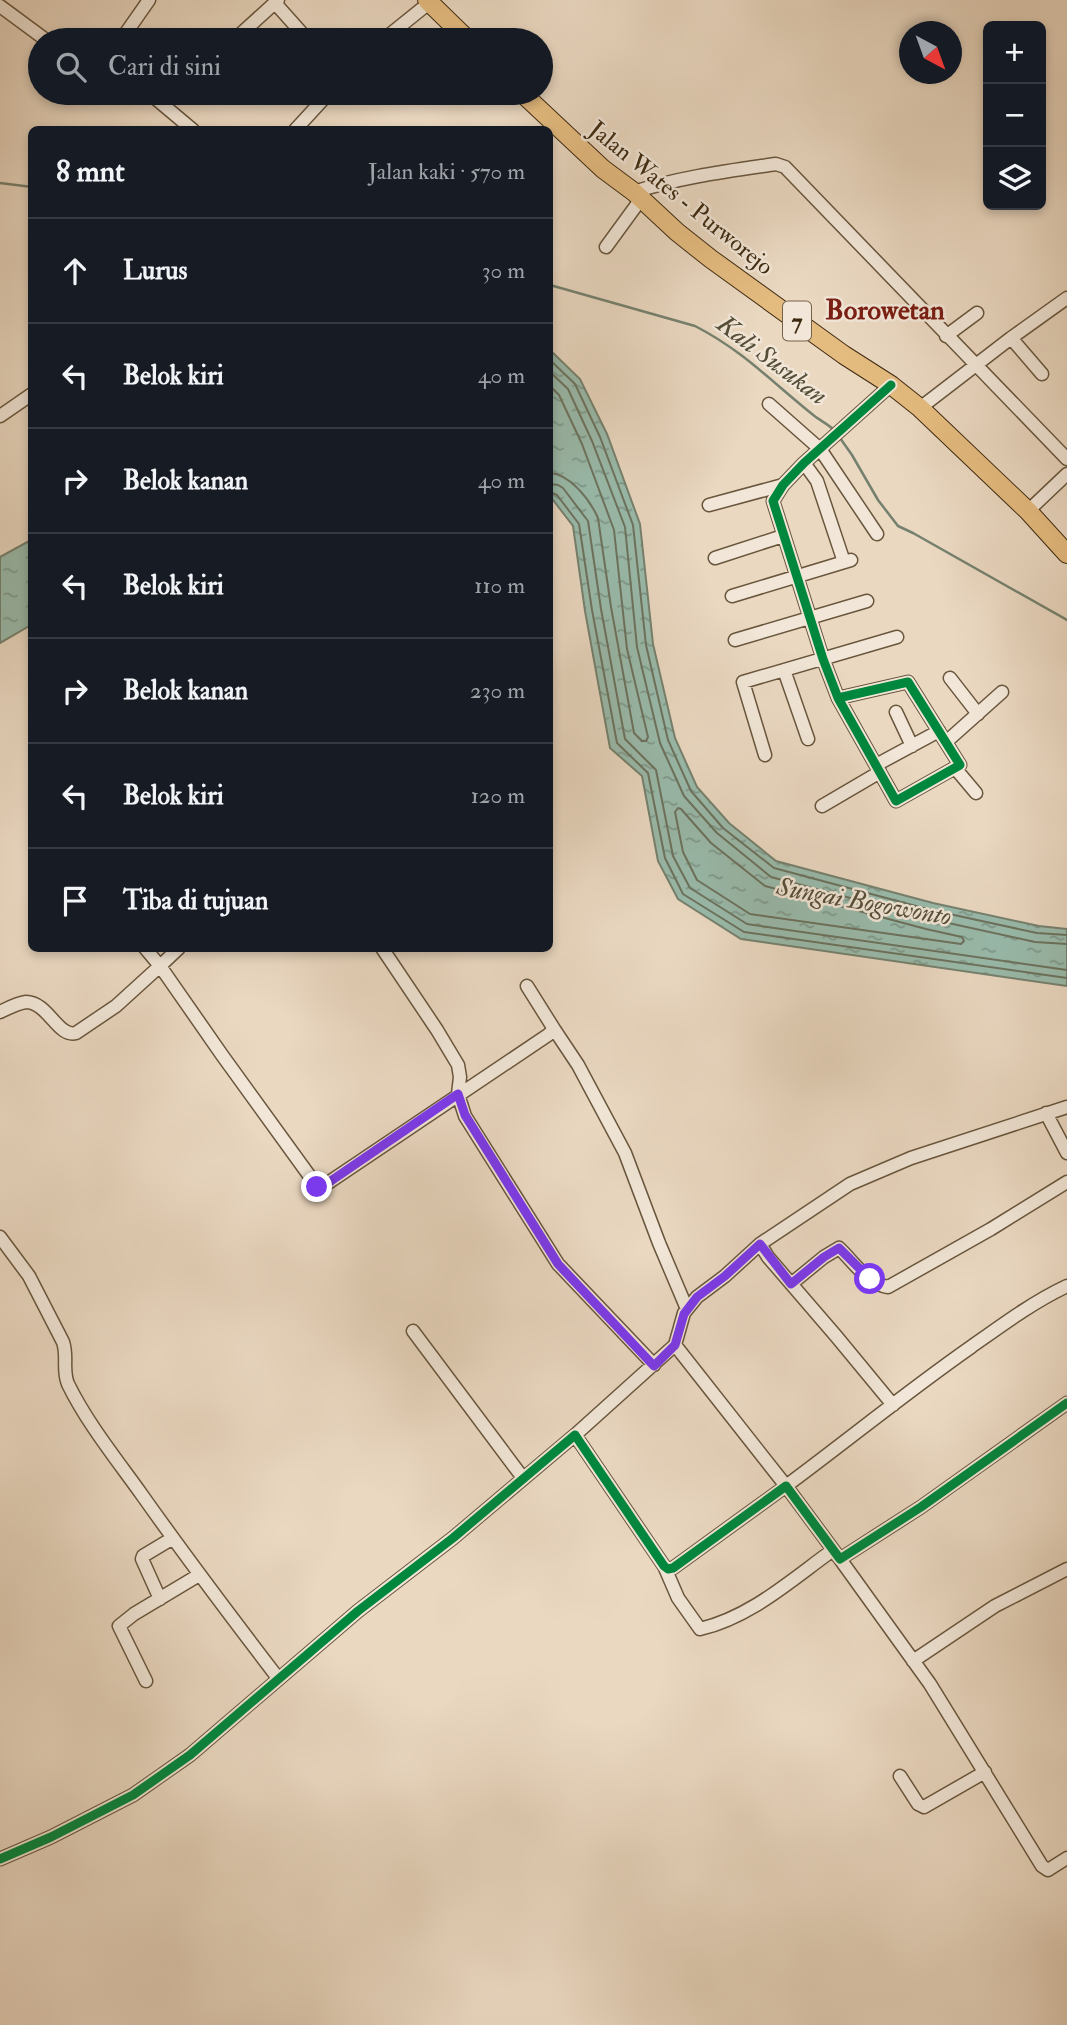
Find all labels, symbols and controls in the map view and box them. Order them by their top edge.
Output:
north arrow [899,21,962,84]
map controls [983,21,1046,210]
button: + [983,21,1046,84]
search box [28,28,553,105]
icon: search [52,48,90,86]
text: Cari di sini [108,51,221,83]
button: − [983,84,1046,147]
street label: Jalan Wates - Purworejo [582,113,780,282]
button: layers [983,147,1046,210]
text: 8 mnt [56,153,125,190]
text: Jalan kaki · 570 m [368,157,525,186]
icon: ahead [56,252,94,290]
text: Lurus [123,255,187,287]
text: 30 m [482,256,525,285]
district label: Borowetan [825,293,945,328]
road number: 7 [783,302,811,340]
water label: Kali Susukan [709,307,834,412]
icon: left [56,357,94,395]
text: Belok kiri [123,360,224,392]
text: 40 m [478,361,525,390]
icon: right [56,462,94,500]
text: Belok kanan [123,465,248,497]
text: 40 m [478,466,525,495]
icon: left [56,567,94,605]
text: Belok kiri [123,570,224,602]
text: 110 m [474,571,525,600]
icon: right [56,672,94,710]
text: Belok kanan [123,675,248,707]
text: 230 m [470,676,525,705]
icon: left [56,777,94,815]
text: Belok kiri [123,780,224,812]
text: 120 m [471,781,525,810]
water label: Sungai Bogowonto [773,871,954,933]
icon: arrive [56,882,94,920]
text: Tiba di tujuan [123,885,268,917]
route end [301,1171,332,1202]
route start [854,1263,885,1294]

